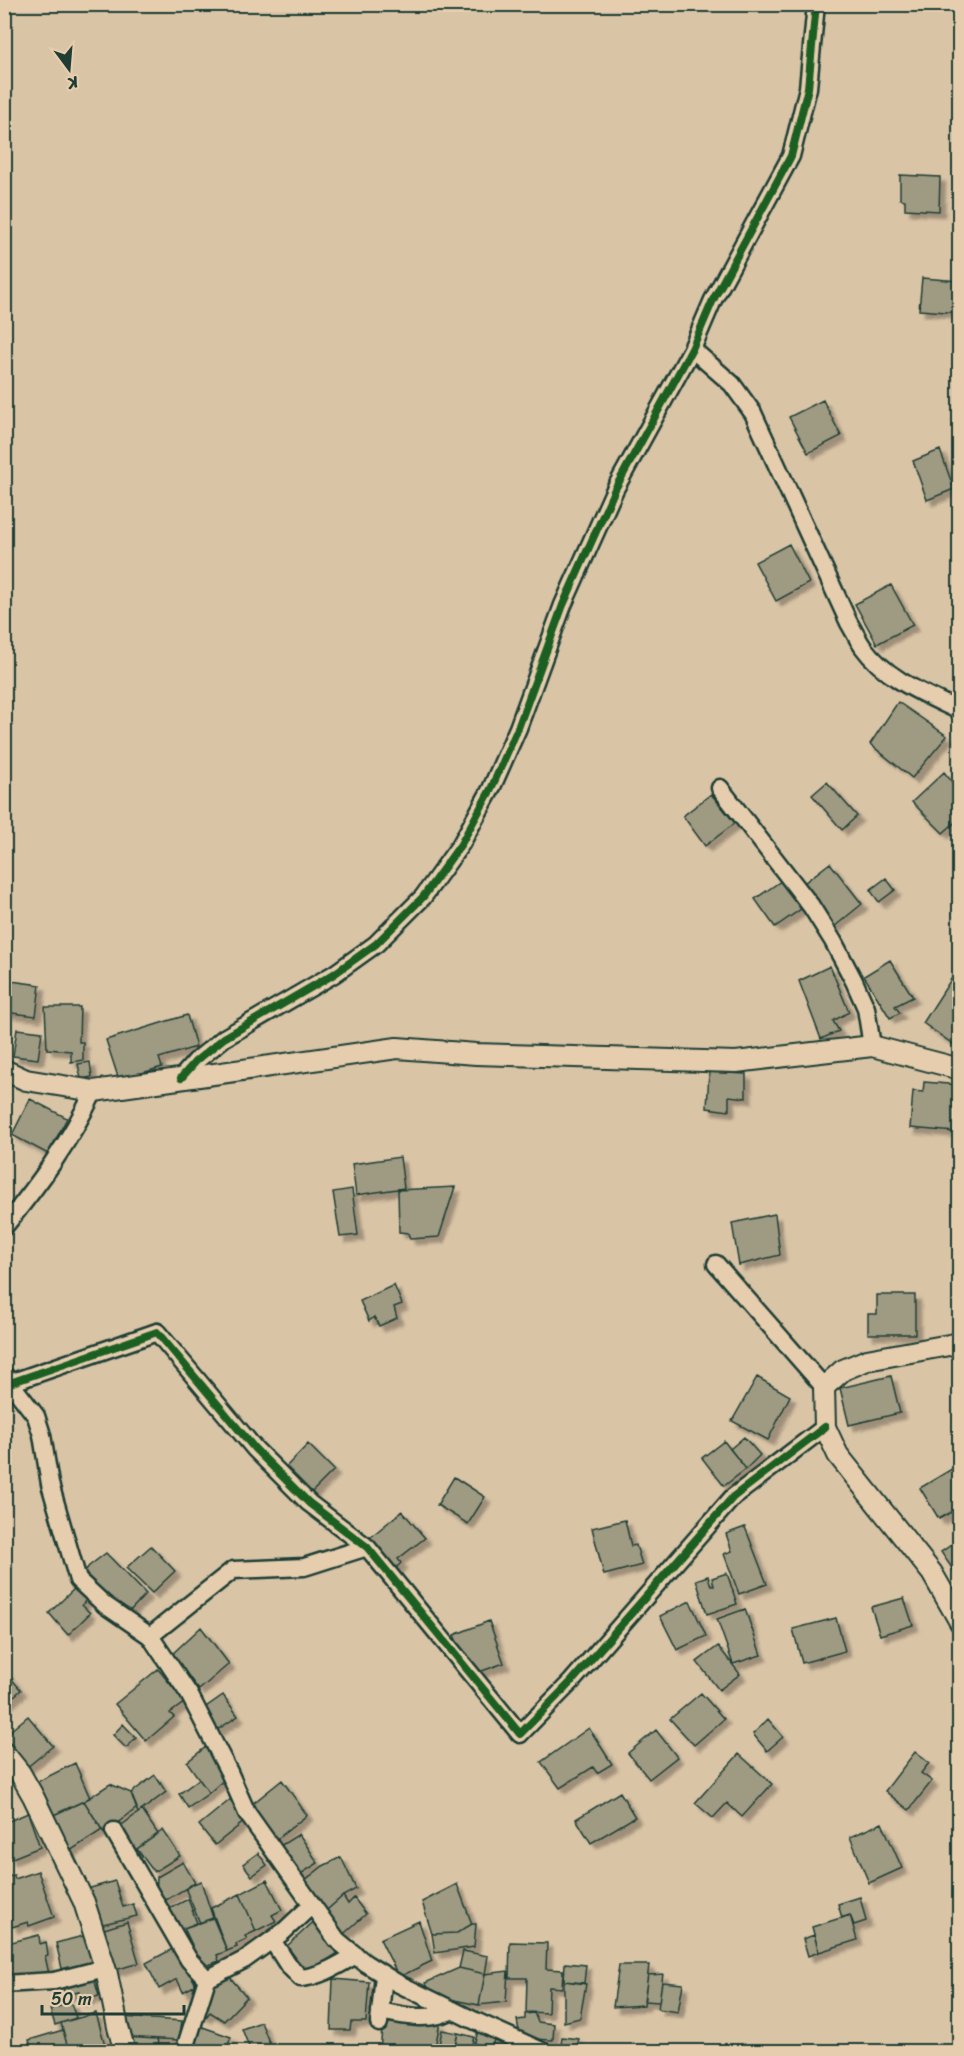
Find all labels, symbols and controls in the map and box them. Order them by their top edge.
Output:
north arrow [39,39,99,99]
text: K [63,67,83,99]
scale bar [42,1978,184,2016]
text: 50 m [51,1983,92,2015]

